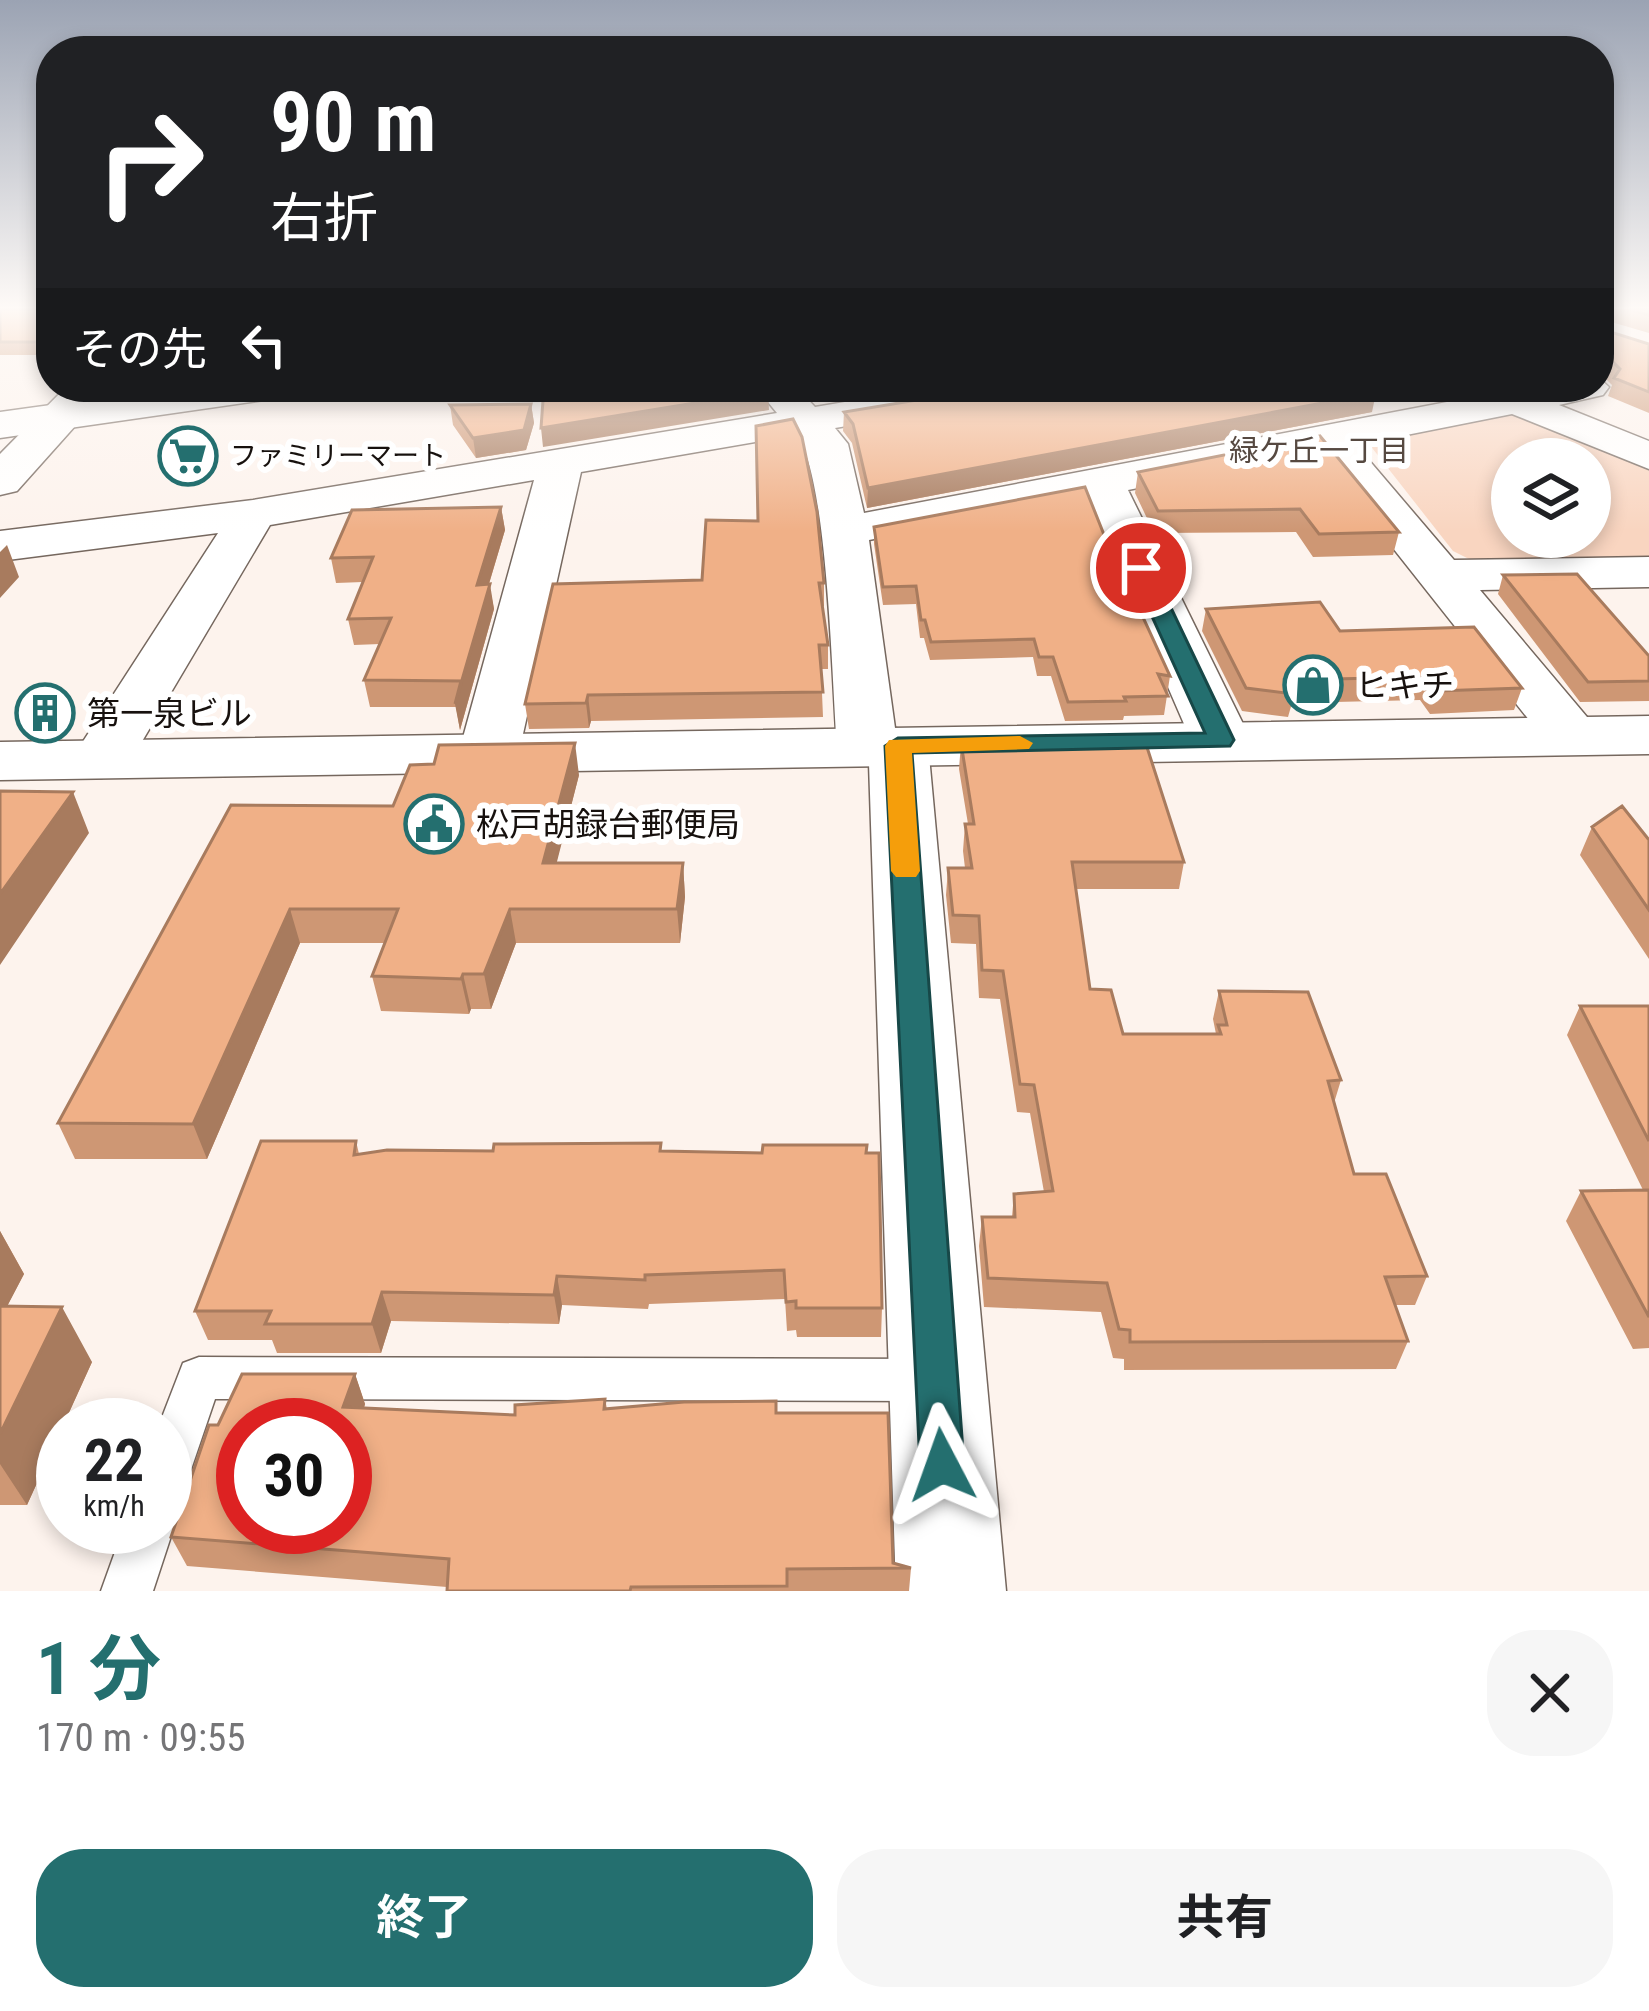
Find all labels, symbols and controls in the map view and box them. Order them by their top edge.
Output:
text: 90 m [270,73,437,172]
icon: right [72,84,228,240]
text: 右折 [270,187,378,250]
icon: left [231,312,297,378]
text: その先 [72,323,207,376]
supermarket icon: ファミリーマート [157,425,219,487]
district label: 緑ケ丘一丁目 [1229,433,1409,468]
map controls [1491,438,1611,558]
button: layers [1491,438,1611,558]
place label: ファミリーマート [230,440,446,472]
pin [1090,517,1192,619]
icon: arrive [1108,535,1174,601]
shop icon: ヒキチ [1282,654,1344,716]
place label: ヒキチ [1355,666,1454,705]
building icon: 第一泉ビル [14,682,76,744]
place label: 第一泉ビル [87,694,252,733]
public building icon: 松戸胡録台郵便局 [403,793,465,855]
place label: 松戸胡録台郵便局 [476,805,740,844]
speed limit sign: 30 [216,1398,372,1554]
position arrow [879,1402,1005,1528]
text: 22 [84,1425,144,1496]
text: km/h [83,1488,145,1523]
text: 1 分 [36,1627,161,1712]
button: close [1487,1630,1613,1756]
text: 170 m · 09:55 [36,1715,246,1761]
button: 終了 [36,1849,813,1987]
button: 共有 [837,1849,1613,1987]

